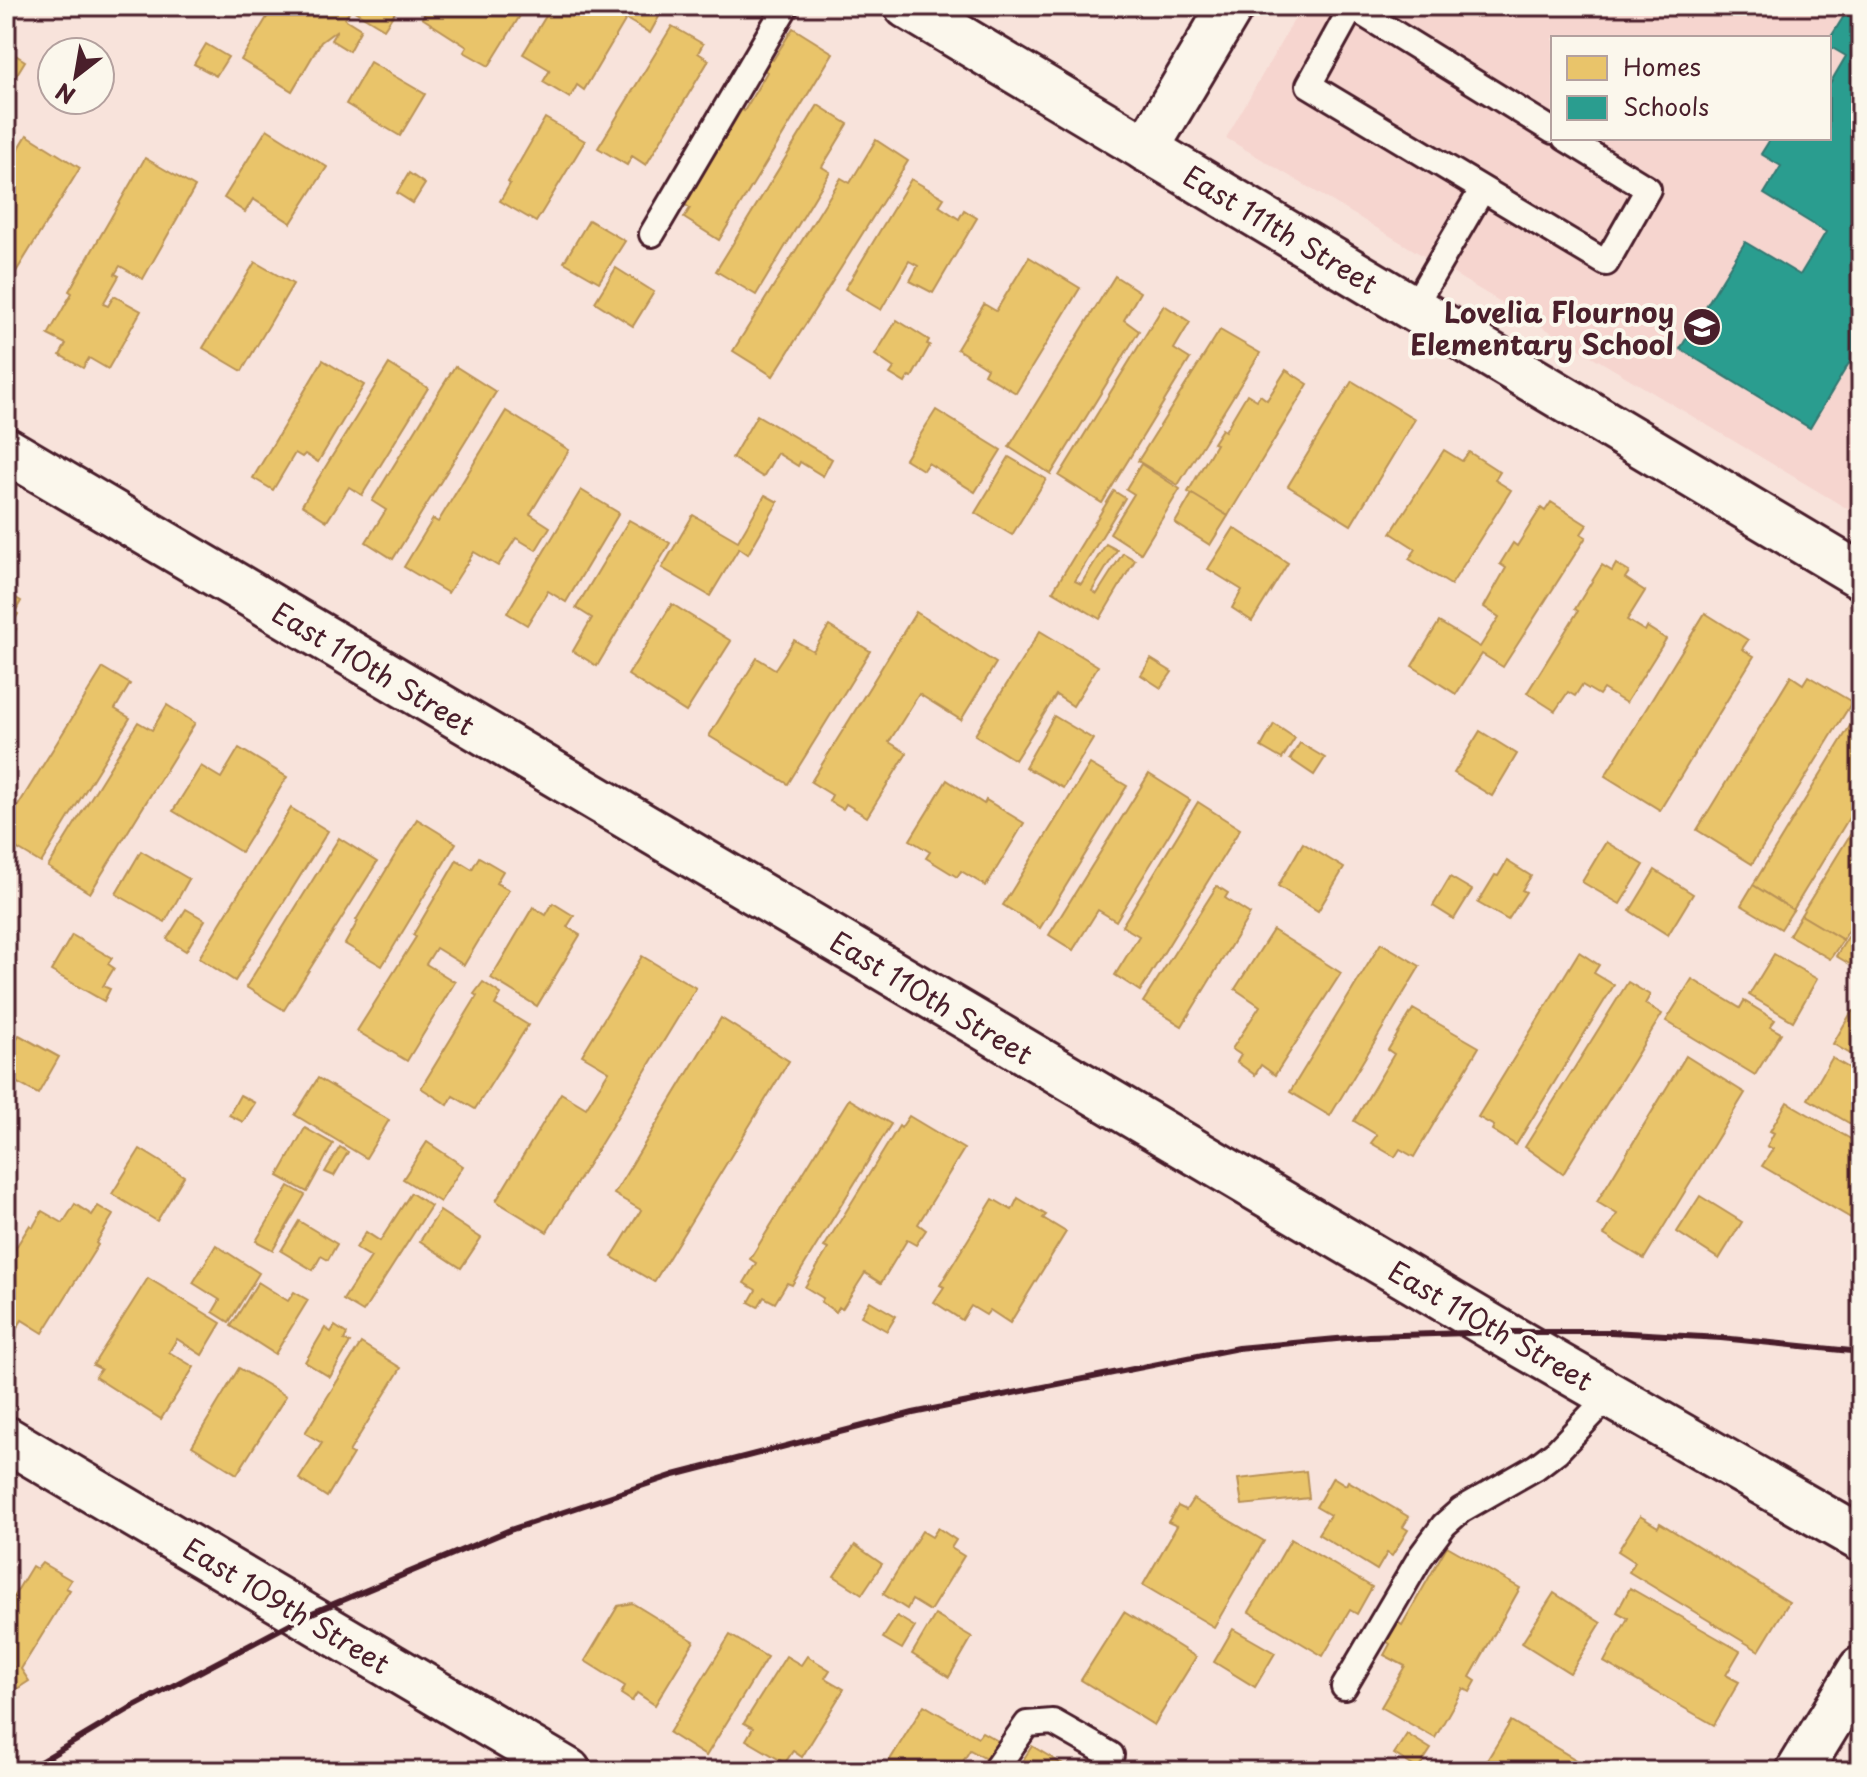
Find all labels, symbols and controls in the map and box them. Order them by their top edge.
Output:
north arrow [36,36,116,116]
legend [1551,36,1831,140]
text: Homes [1623,48,1701,84]
text: N [49,76,81,113]
text: Schools [1623,88,1709,124]
street label: East 111th Street [1175,154,1387,304]
place label: Lovelia Flournoy Elementary School [1410,290,1674,365]
school or university icon: Lovelia Flournoy Elementary School [1681,306,1723,348]
street label: East 110th Street [264,590,484,746]
street label: East 110th Street [822,919,1042,1075]
street label: East 110th Street [1381,1249,1601,1401]
street label: East 109th Street [175,1526,399,1684]

